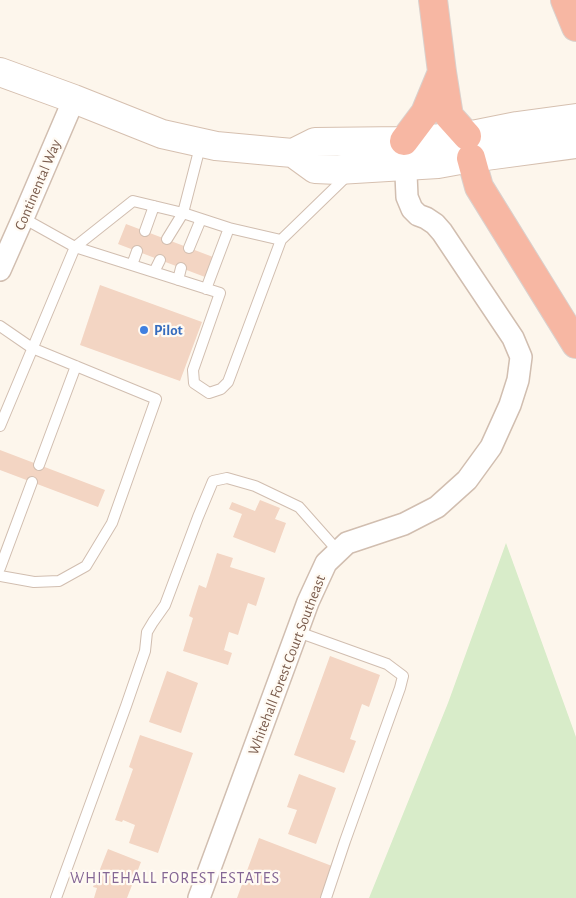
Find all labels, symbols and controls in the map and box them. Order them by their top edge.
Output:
street label: Continental Way [11,137,65,233]
place label: Pilot [154,321,183,339]
marker: Pilot [138,324,150,336]
street label: Whitehall Forest Court Southeast [244,572,330,758]
district label: WHITEHALL FOREST ESTATES [67,868,283,888]

